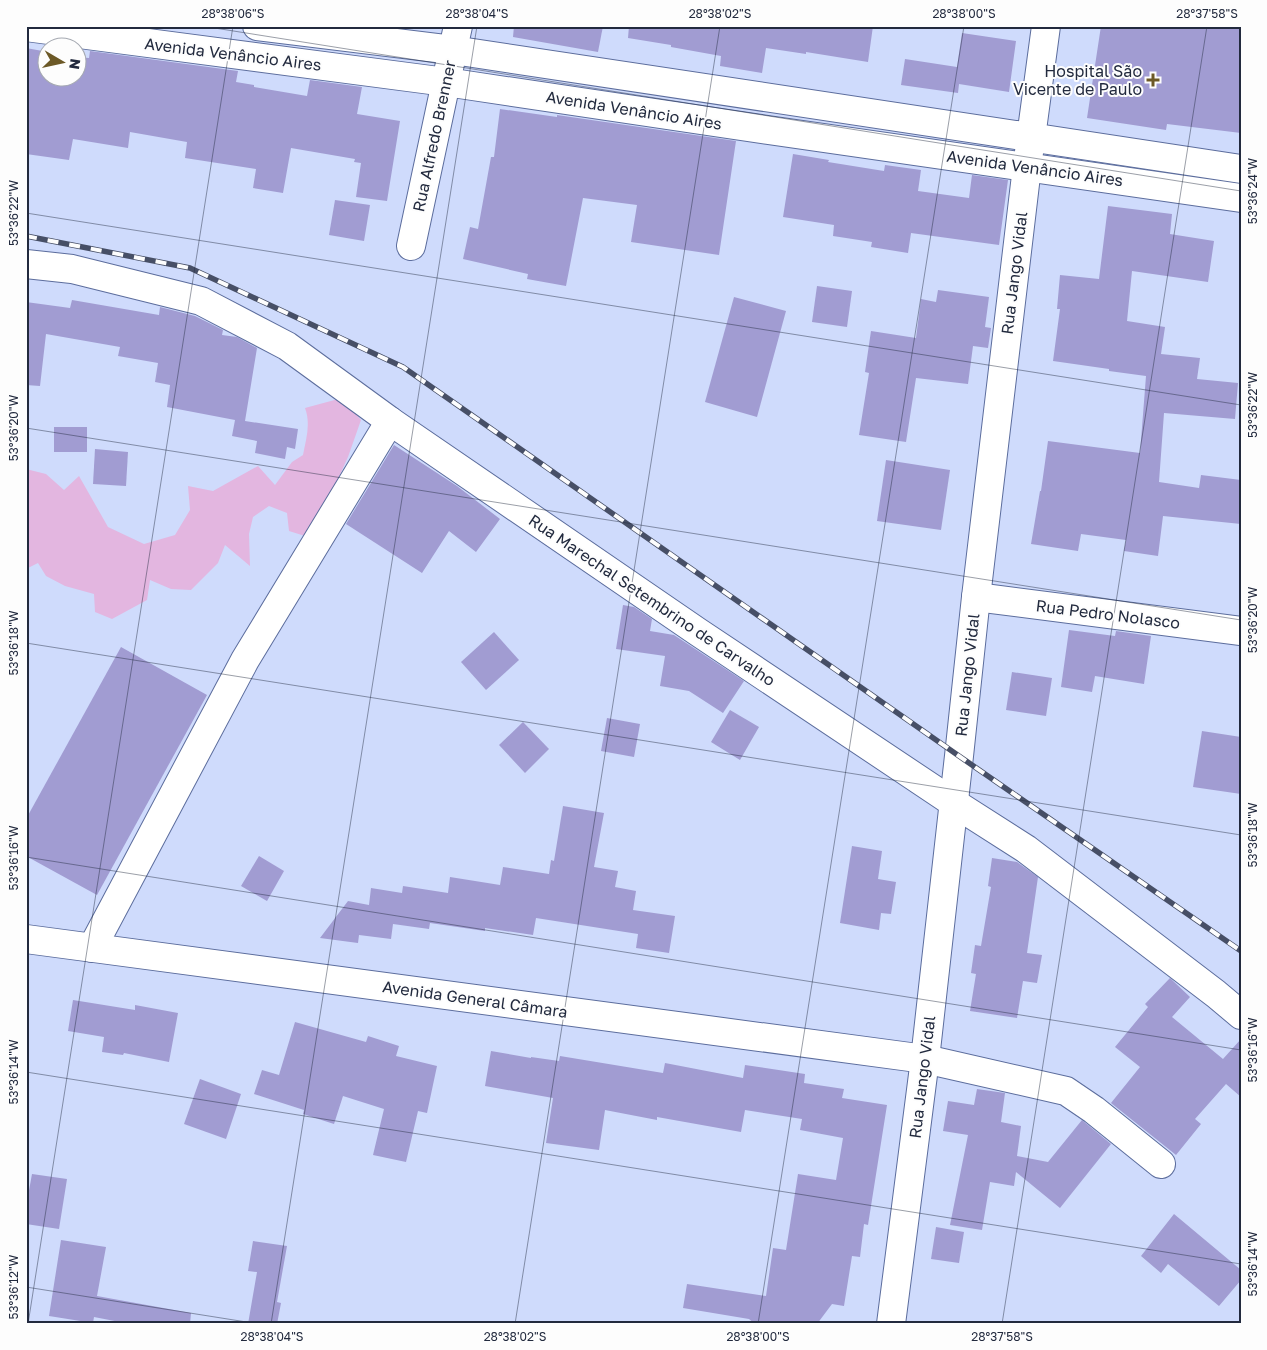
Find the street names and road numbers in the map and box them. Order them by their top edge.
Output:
street label: Avenida Venâncio Aires [143,33,323,75]
street label: Rua Alfredo Brenner [408,58,460,214]
street label: Avenida Venâncio Aires [545,86,723,134]
street label: Avenida Venâncio Aires [946,146,1124,190]
street label: Rua Jango Vidal [997,210,1031,336]
street label: Rua Marechal Setembrino de Carvalho [525,510,779,690]
street label: Rua Pedro Nolasco [1035,595,1181,633]
street label: Rua Jango Vidal [951,613,983,737]
street label: Avenida General Câmara [381,976,569,1022]
street label: Rua Jango Vidal [905,1014,939,1140]

